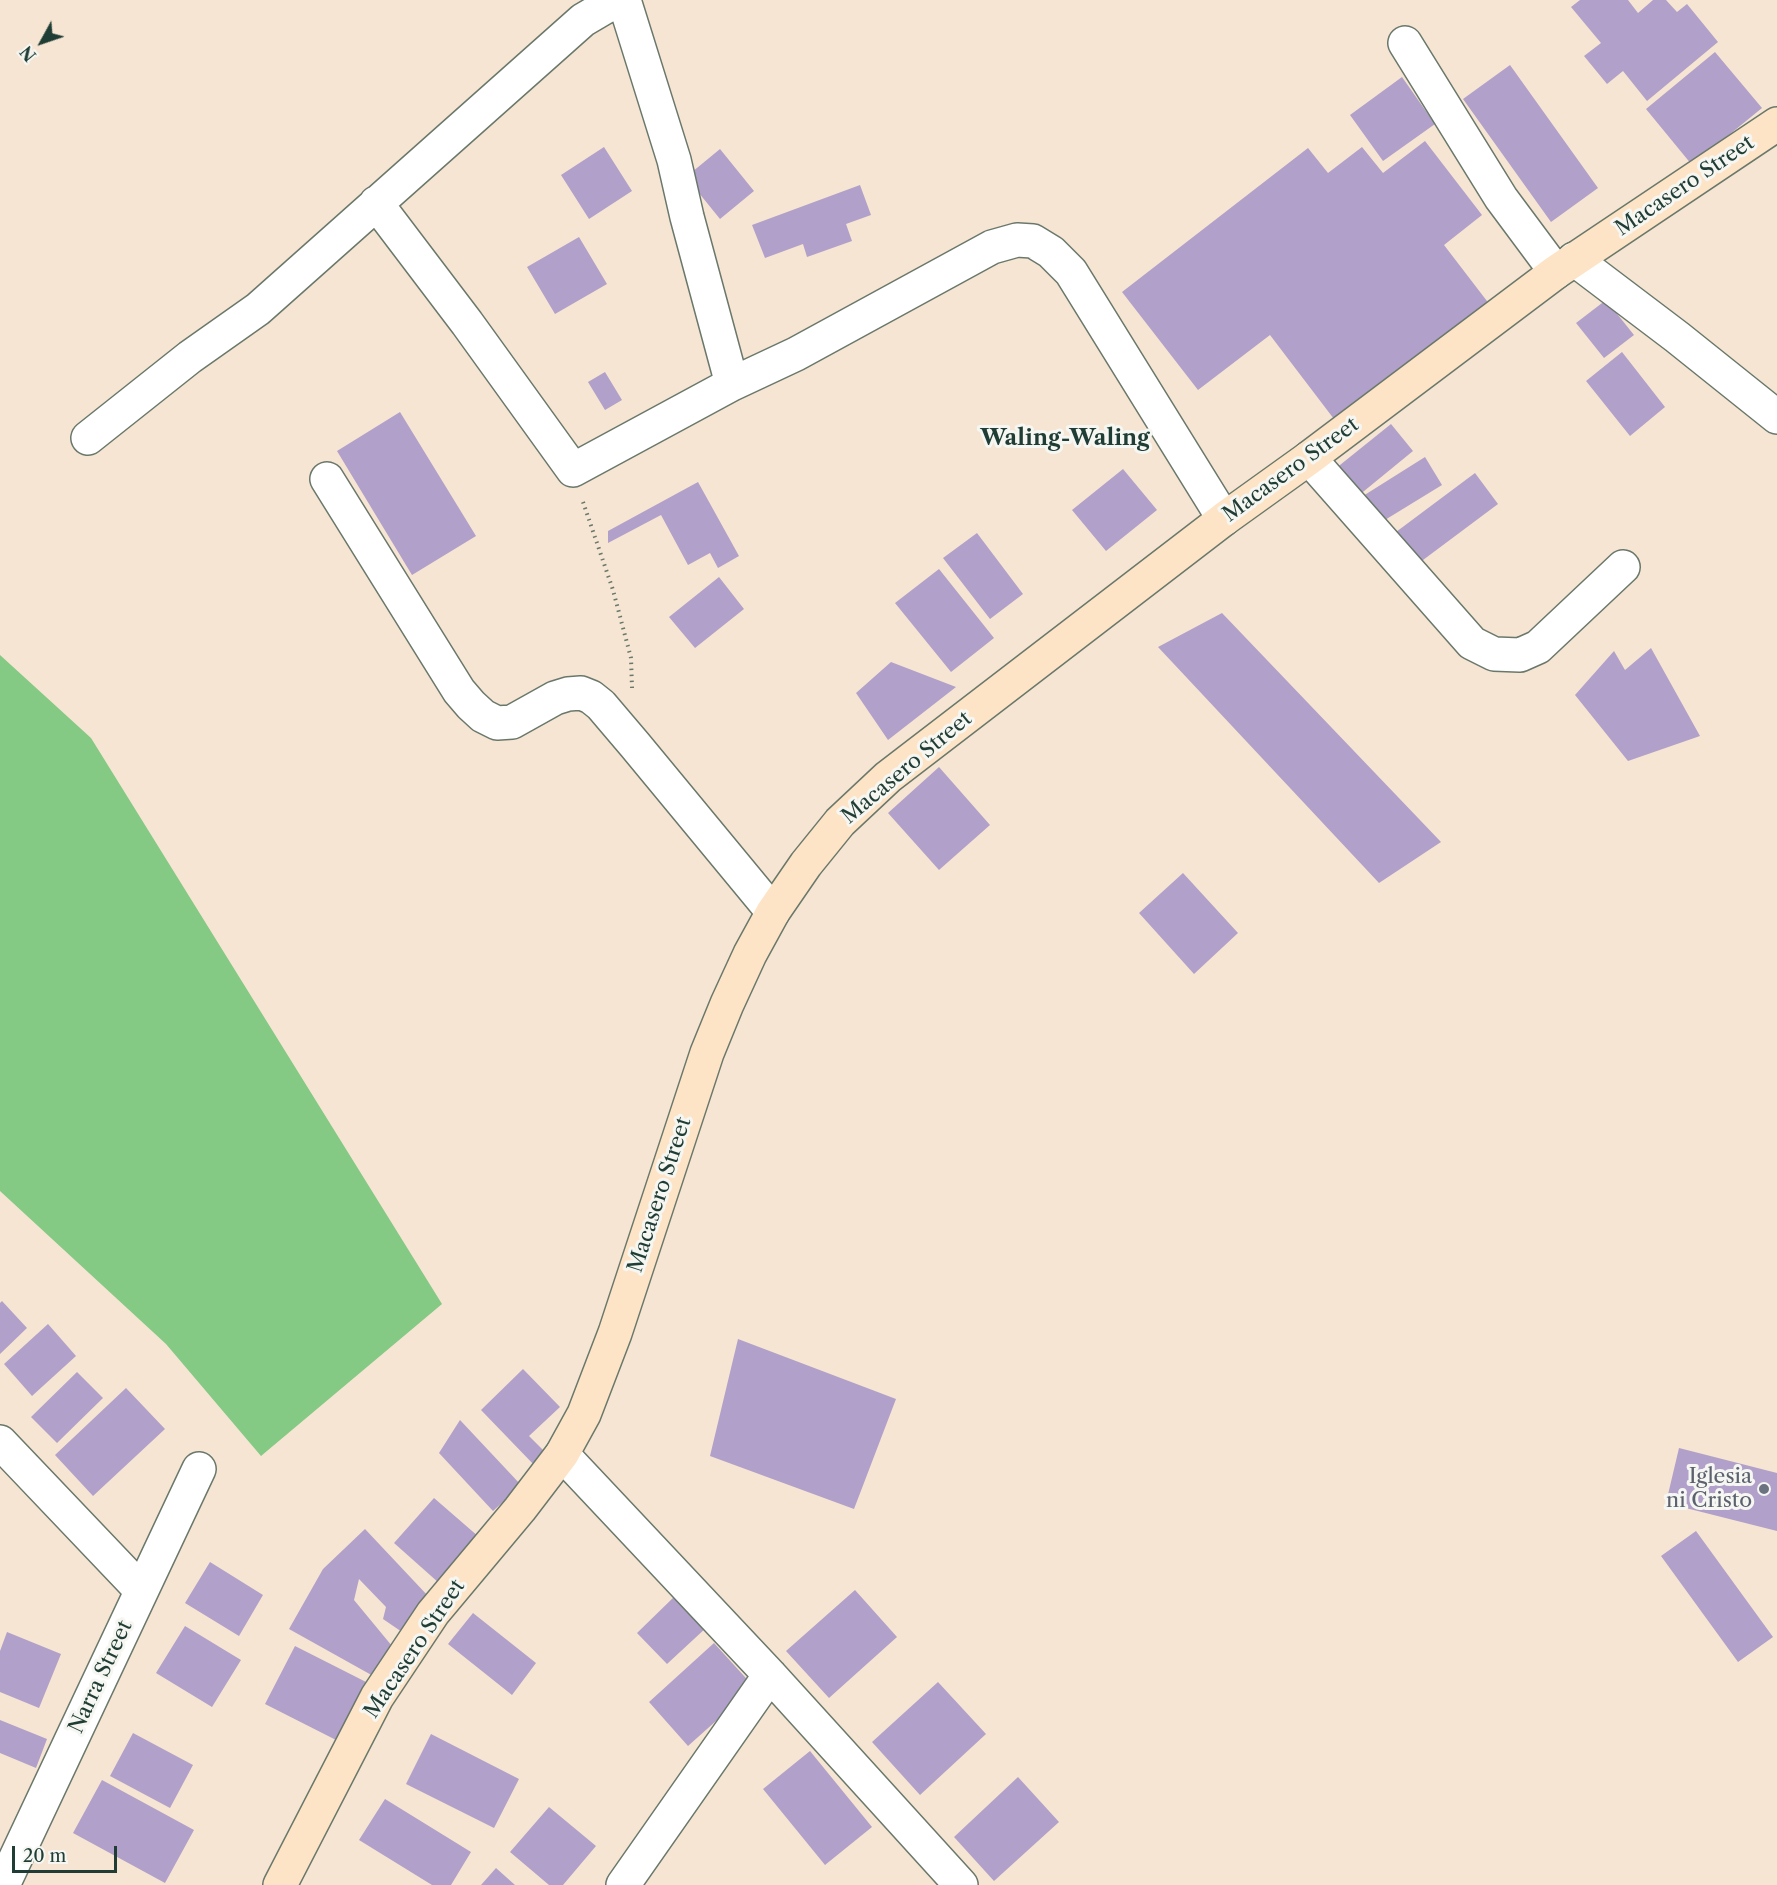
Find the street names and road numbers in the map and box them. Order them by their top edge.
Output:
street label: Macasero Street [1611,130,1759,242]
street label: Macasero Street [1218,412,1364,528]
street label: Macasero Street [837,706,977,830]
street label: Macasero Street [623,1114,697,1276]
street label: Macasero Street [359,1575,471,1723]
street label: Narra Street [64,1617,138,1737]

